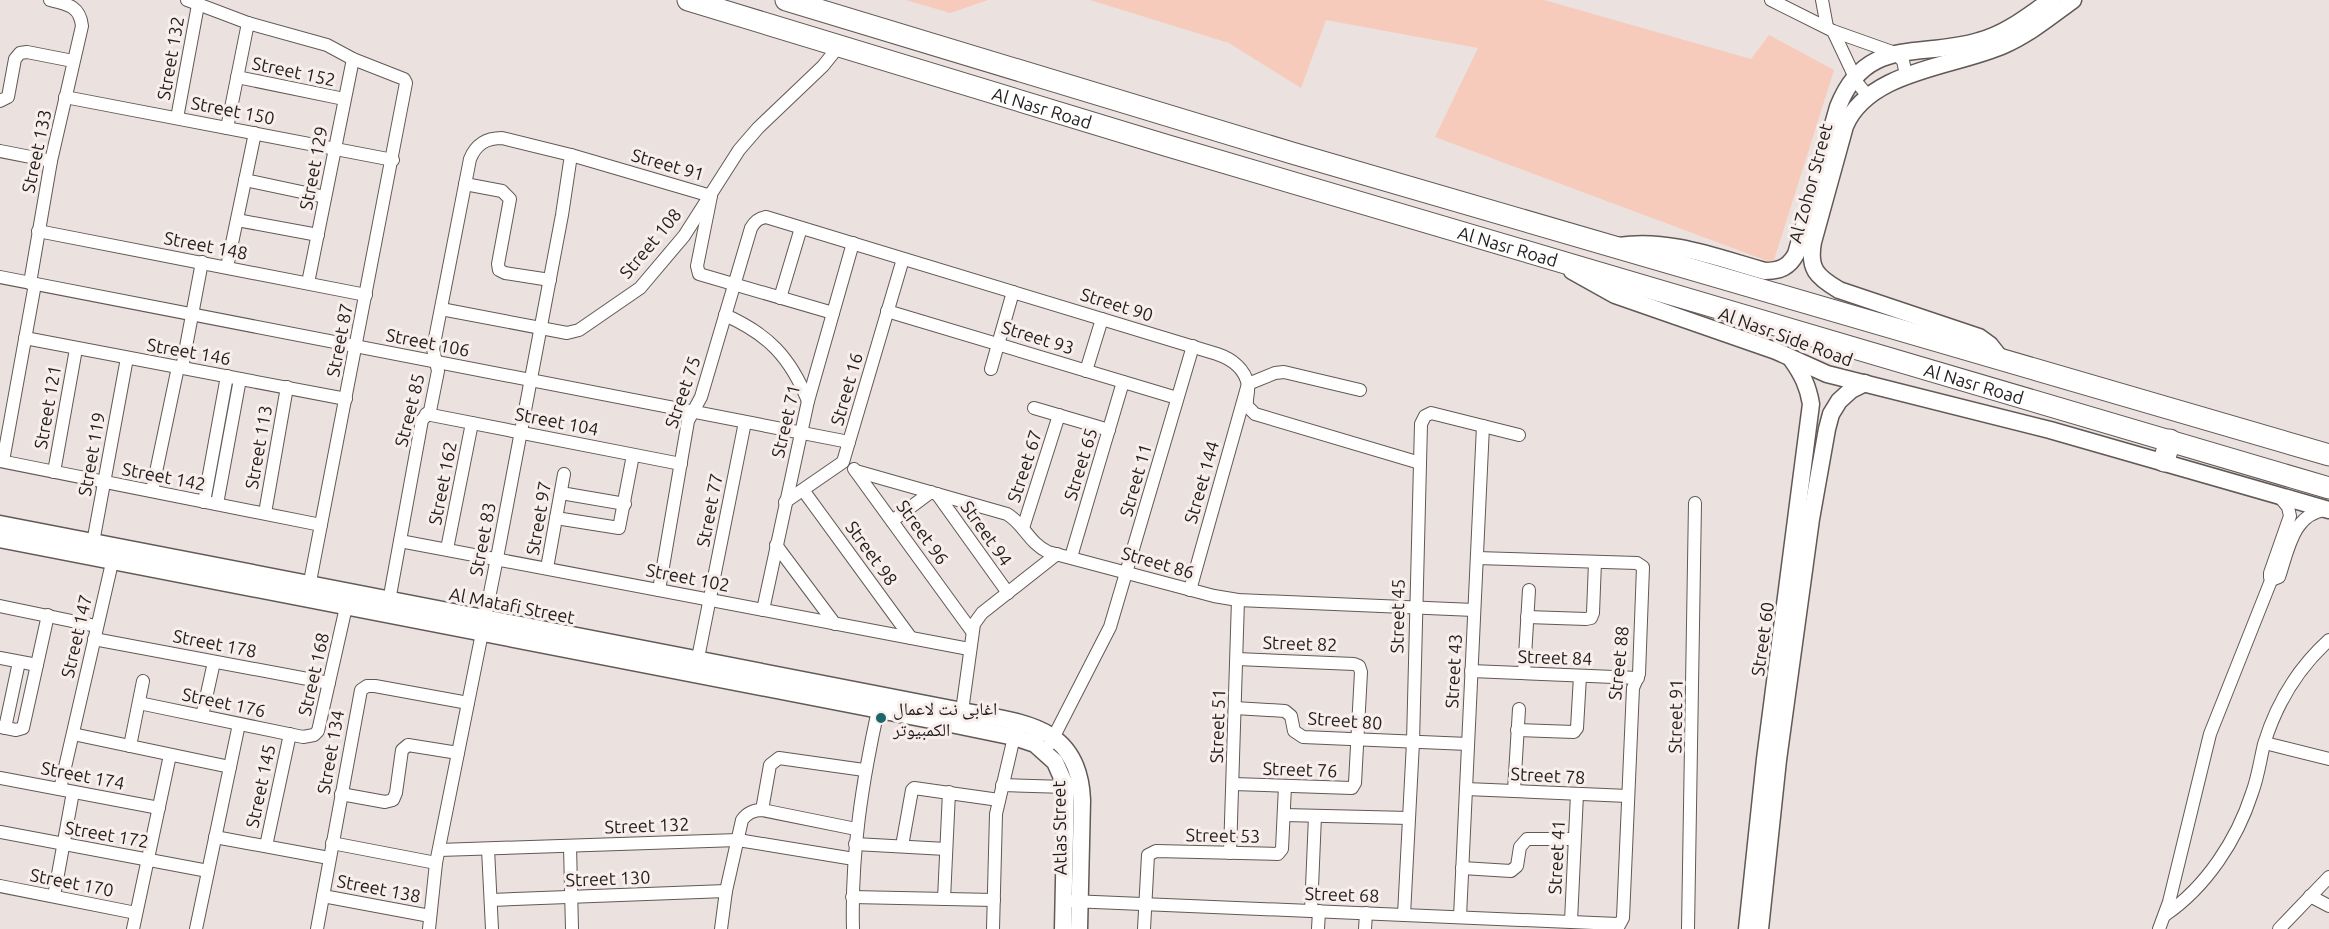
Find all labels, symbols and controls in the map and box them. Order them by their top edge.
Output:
street label: Street 132 [153,14,187,102]
street label: Street 152 [250,52,338,90]
street label: Al Nasr Road [990,83,1094,132]
street label: Street 150 [189,92,277,128]
street label: Street 133 [17,107,55,195]
street label: Al Zohor Street [1784,121,1836,245]
street label: Street 129 [295,124,331,212]
street label: Street 91 [629,144,707,184]
street label: Street 108 [615,204,685,282]
street label: Al Nasr Road [1456,222,1560,270]
street label: Street 148 [162,227,250,263]
street label: Street 90 [1078,284,1156,324]
street label: Street 87 [322,301,356,379]
street label: Al Nasr Side Road [1716,302,1856,370]
street label: Street 93 [999,317,1077,357]
street label: Street 106 [384,324,472,360]
street label: Street 146 [145,334,233,368]
street label: Street 16 [826,350,866,428]
street label: Street 75 [660,353,704,431]
street label: Al Nasr Road [1922,359,2026,408]
street label: Street 121 [30,363,64,451]
street label: Street 85 [390,371,428,449]
street label: Street 71 [767,382,803,460]
street label: Street 113 [241,403,275,491]
street label: Street 104 [513,403,601,439]
street label: Street 119 [74,410,108,498]
street label: Street 65 [1060,425,1100,503]
street label: Street 67 [1003,427,1045,505]
street label: Street 144 [1180,438,1222,526]
street label: Street 162 [424,439,460,527]
street label: Street 11 [1115,441,1155,519]
street label: Street 142 [120,458,208,494]
street label: Street 77 [692,471,726,549]
street label: Street 97 [522,479,554,557]
street label: Street 96 [893,496,953,568]
street label: Street 94 [957,497,1017,569]
street label: Street 83 [465,500,499,578]
street label: Street 98 [842,517,902,589]
street label: Street 86 [1119,542,1197,582]
street label: Street 102 [644,559,732,595]
street label: Street 45 [1386,578,1408,654]
street label: Al Matafi Street [448,583,576,627]
street label: Street 147 [57,592,95,680]
street label: Street 60 [1747,601,1777,677]
street label: Street 178 [171,625,259,661]
street label: Street 88 [1604,625,1632,701]
street label: Street 168 [294,630,332,718]
street label: Street 82 [1262,632,1338,654]
street label: Street 43 [1441,633,1465,709]
street label: Street 84 [1517,646,1593,668]
street label: Street 91 [1664,678,1686,754]
street label: Street 176 [180,683,268,721]
street label: Street 51 [1206,688,1228,764]
place label: اغابى نت لاعمال الكمبيوتر [892,698,997,741]
street label: Street 80 [1307,707,1383,733]
street label: Street 134 [313,708,347,796]
marker: اغابى نت لاعمال الكمبيوتر [874,711,888,725]
street label: Street 145 [241,742,279,830]
street label: Street 174 [39,757,127,793]
street label: Street 76 [1262,758,1338,780]
street label: Street 78 [1510,763,1586,787]
street label: Atlas Street [1048,780,1070,876]
street label: Street 132 [604,814,690,836]
street label: Street 172 [63,817,151,851]
street label: Street 41 [1544,819,1568,895]
street label: Street 53 [1185,824,1261,846]
street label: Street 170 [28,864,116,900]
street label: Street 130 [565,867,651,889]
street label: Street 138 [335,870,423,906]
street label: Street 68 [1304,883,1380,905]

